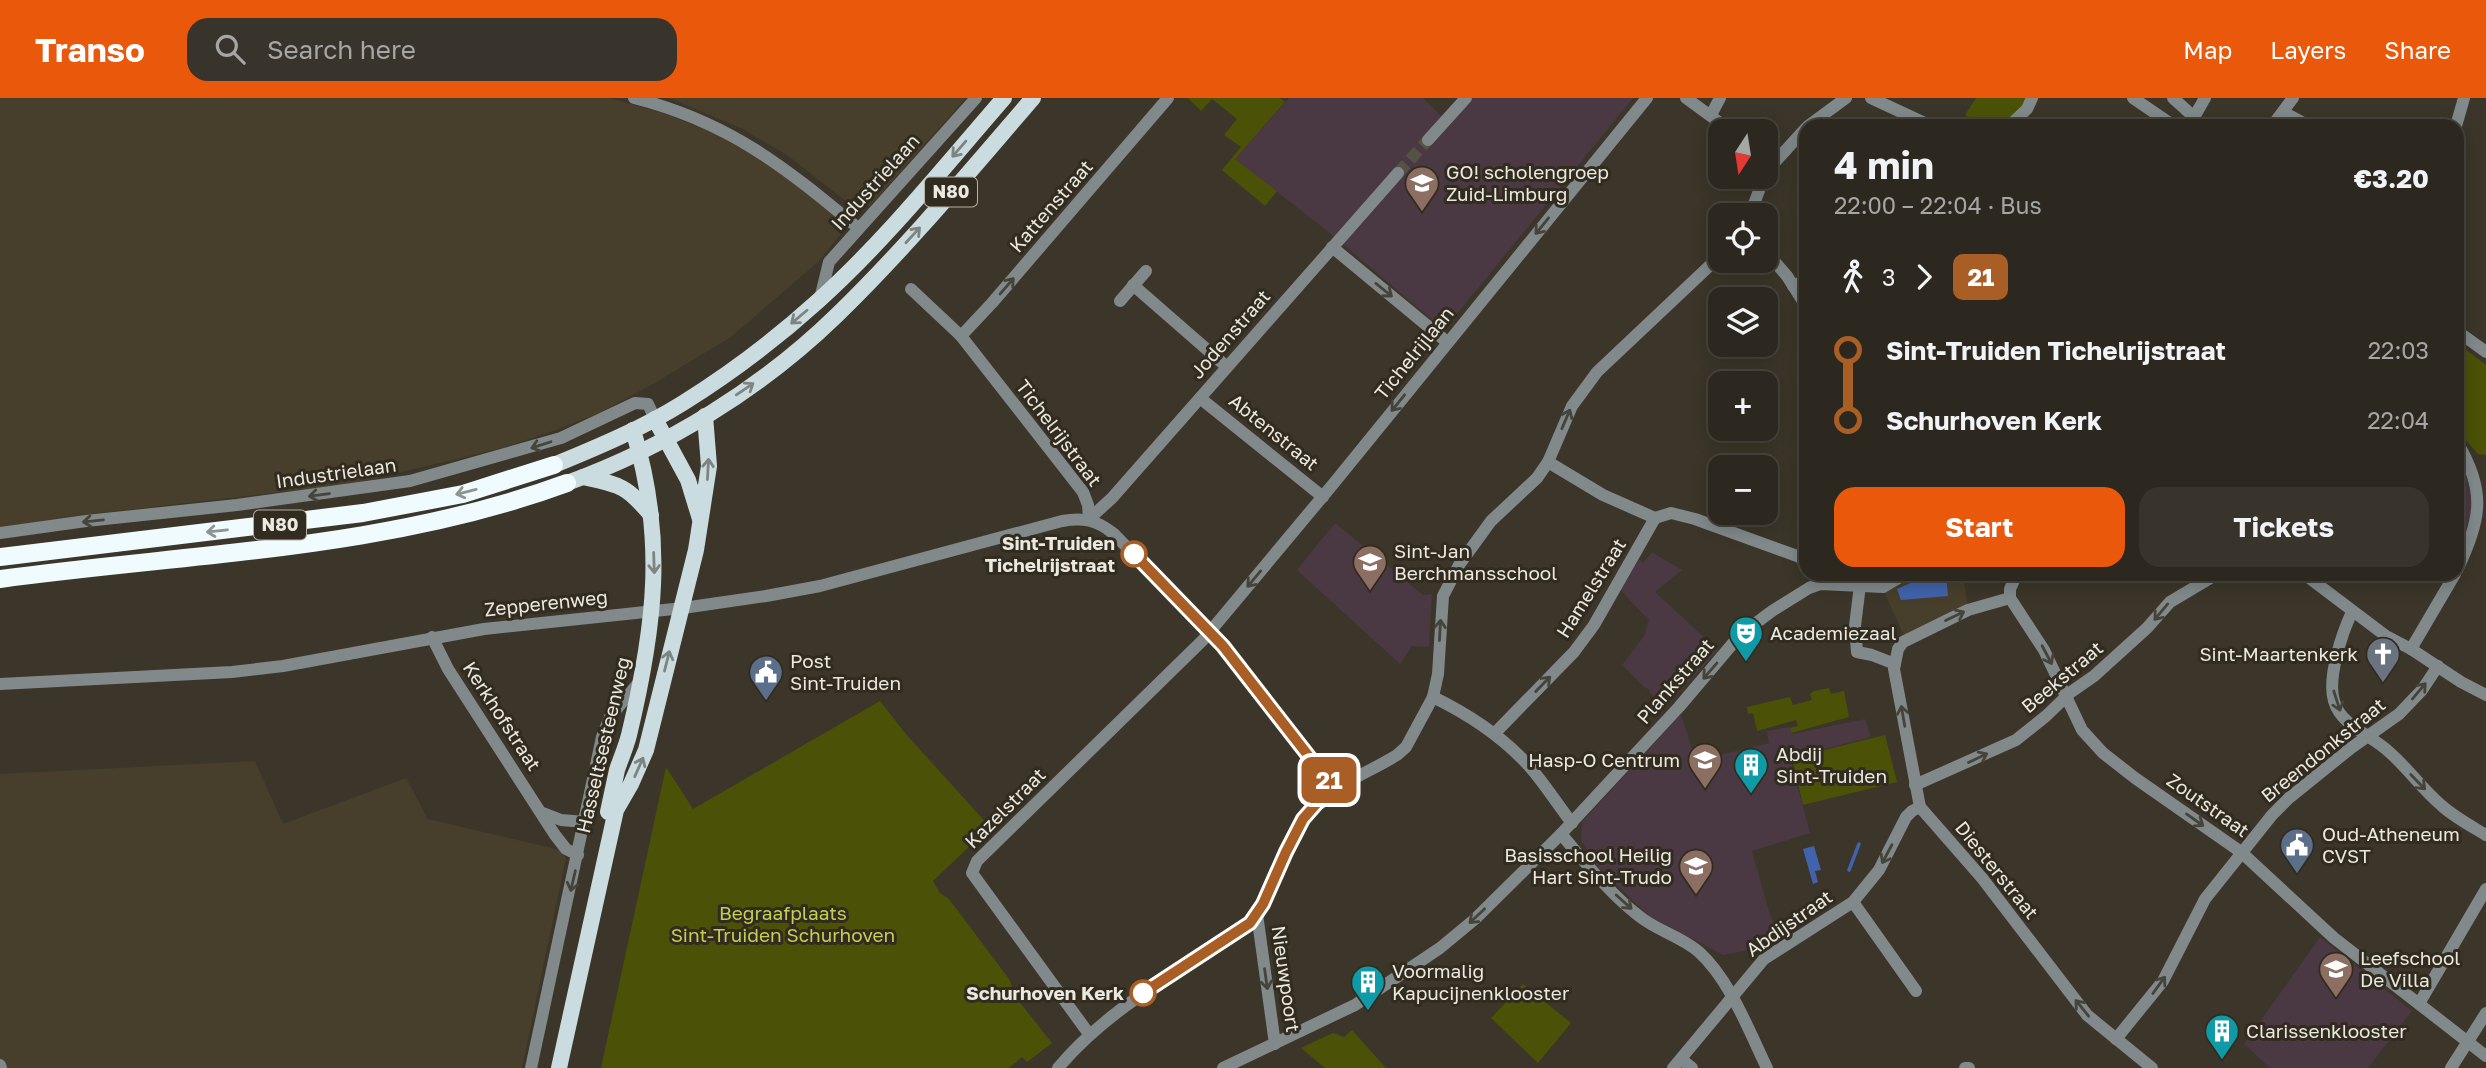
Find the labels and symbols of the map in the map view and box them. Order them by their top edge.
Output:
north arrow [1708,119,1778,189]
street label: Industrielaan [826,129,924,234]
one-way arrow [952,140,968,158]
street label: Kattenstraat [1004,155,1097,257]
place label: GO! scholengroep Zuid-Limburg [1446,160,1609,205]
school or university icon: GO! scholengroep Zuid-Limburg [1403,164,1441,213]
road number: N80 [925,178,977,206]
one-way arrow [1534,217,1549,235]
one-way arrow [905,227,922,244]
one-way arrow [999,277,1015,295]
one-way arrow [1375,282,1393,298]
street label: Jodenstraat [1185,285,1274,383]
street label: Tichelrijlaan [1369,302,1458,404]
one-way arrow [791,309,809,325]
street label: Tichelrijstraat [1012,375,1107,490]
one-way arrow [735,382,754,396]
street label: Abtenstraat [1225,389,1324,475]
one-way arrow [1390,393,1406,411]
one-way arrow [1561,409,1574,431]
one-way arrow [530,440,552,452]
street label: Industrielaan [274,453,398,492]
one-way arrow [701,458,714,481]
one-way arrow [455,486,478,499]
one-way arrow [308,489,331,502]
road number: N80 [254,510,306,540]
one-way arrow [82,514,105,527]
one-way arrow [206,525,229,538]
place label: Sint-Truiden Tichelrijstraat [985,531,1115,576]
street label: Hamelstraat [1551,534,1630,642]
place label: Sint-Jan Berchmansschool [1394,539,1557,584]
marker: Sint-Truiden Tichelrijstraat [1121,541,1147,567]
school or university icon: Sint-Jan Berchmansschool [1351,543,1389,592]
one-way arrow [648,551,661,574]
one-way arrow [1246,570,1262,588]
street label: Zepperenweg [483,585,609,620]
one-way arrow [2153,602,2169,620]
one-way arrow [1944,609,1965,622]
theatre icon: Academiezaal [1727,614,1765,663]
one-way arrow [1434,619,1447,641]
place label: Academiezaal [1770,621,1897,644]
street label: Plankstraat [1631,633,1718,728]
church icon: Sint-Maartenkerk [2364,635,2402,684]
street label: Beekstraat [2016,636,2107,717]
place label: Sint-Maartenkerk [2199,642,2358,665]
one-way arrow [2040,645,2054,665]
place label: Post Sint-Truiden [790,649,901,694]
one-way arrow [661,650,674,673]
public building icon: Post Sint-Truiden [747,653,785,702]
street label: Hasseltsesteenweg [571,655,634,835]
street label: Kerkhofstraat [459,657,546,775]
one-way arrow [1702,661,1718,679]
one-way arrow [1534,676,1551,693]
one-way arrow [2411,682,2427,700]
one-way arrow [2331,689,2344,711]
street label: Breendonkstraat [2256,693,2389,807]
one-way arrow [1896,705,1909,728]
school or university icon: Hasp-O Centrum [1686,741,1724,790]
place label: Abdij Sint-Truiden [1776,742,1887,787]
building icon: Abdij Sint-Truiden [1732,746,1770,795]
place label: Hasp-O Centrum [1528,748,1680,771]
one-way arrow [1967,751,1988,764]
one-way arrow [633,757,646,778]
line badge: 21 [1298,757,1360,803]
street label: Kazelstraat [960,763,1050,853]
street label: Zoutstraat [2163,768,2254,841]
one-way arrow [2410,773,2427,790]
one-way arrow [2185,813,2204,827]
street label: Diesterstraat [1951,816,2044,923]
place label: Oud-Atheneum CVST [2322,822,2460,867]
public building icon: Oud-Atheneum CVST [2278,826,2316,875]
place label: Basisschool Heilig Hart Sint-Trudo [1504,843,1672,888]
one-way arrow [1880,844,1894,864]
school or university icon: Basisschool Heilig Hart Sint-Trudo [1677,847,1715,896]
one-way arrow [565,869,579,892]
street label: Abdijstraat [1741,884,1836,961]
one-way arrow [1615,894,1632,911]
park label: Begraafplaats Sint-Truiden Schurhoven [671,901,895,946]
one-way arrow [1469,908,1486,925]
street label: Nieuwpoort [1268,924,1305,1034]
place label: Leefschool De Villa [2360,946,2460,991]
school or university icon: Leefschool De Villa [2317,950,2355,999]
place label: Voormalig Kapucijnenklooster [1392,959,1570,1004]
building icon: Voormalig Kapucijnenklooster [1349,963,1387,1012]
one-way arrow [1260,967,1273,990]
one-way arrow [2151,976,2166,995]
marker: Schurhoven Kerk [1130,980,1156,1006]
place label: Schurhoven Kerk [966,981,1124,1004]
one-way arrow [2074,999,2090,1017]
building icon: Clarissenklooster [2203,1012,2241,1061]
place label: Clarissenklooster [2246,1019,2407,1042]

